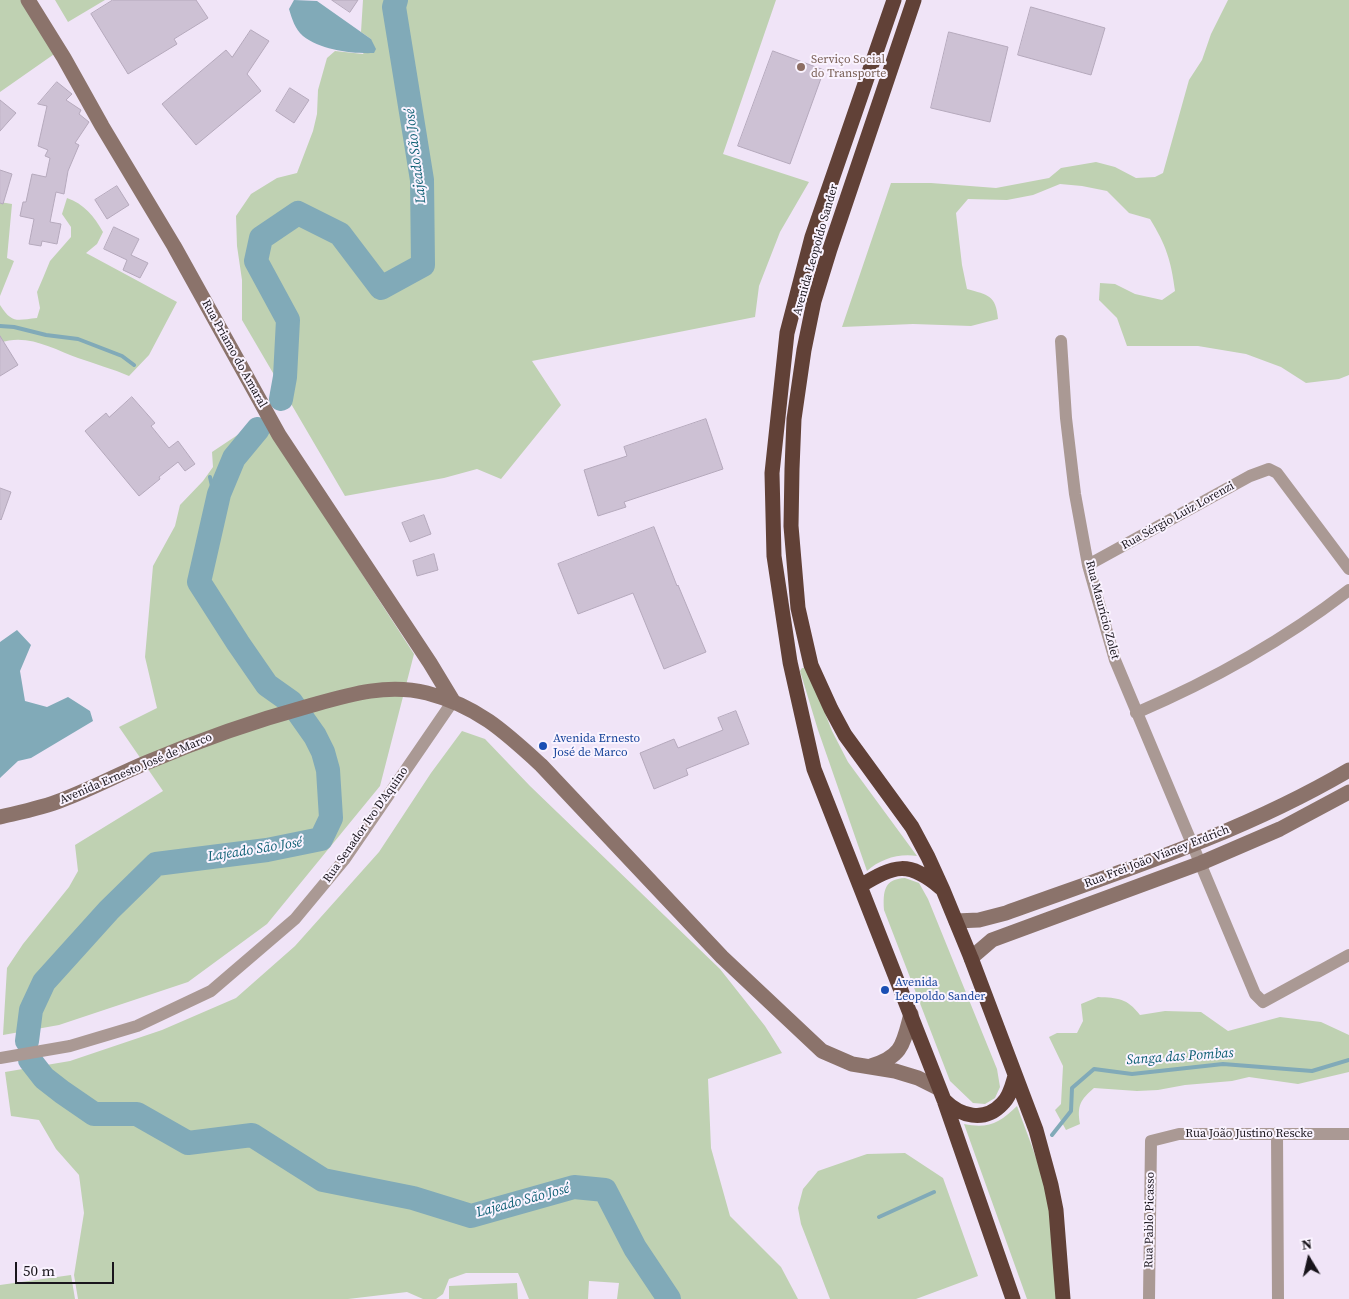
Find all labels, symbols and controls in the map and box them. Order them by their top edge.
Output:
place label: Serviço Social do Transporte [811,53,886,81]
marker: Serviço Social do Transporte [795,61,807,73]
water label: Lajeado São José [402,108,430,204]
street label: Avenida Leopoldo Sander [790,183,842,317]
street label: Rua Priamo do Amaral [198,298,270,410]
street label: Rua Sérgio Luiz Lorenzi [1119,479,1237,553]
street label: Rua Maurício Zolet [1082,559,1122,661]
street label: Avenida Ernesto José de Marco [57,730,215,808]
place label: Avenida Ernesto José de Marco [553,732,640,760]
marker: Avenida Ernesto José de Marco [537,740,549,752]
street label: Rua Senador Ivo D'Aquino [320,764,412,886]
street label: Rua Frei João Vianey Erdrich [1082,823,1232,891]
water label: Lajeado São José [207,834,303,866]
place label: Avenida Leopoldo Sander [895,976,985,1004]
marker: Avenida Leopoldo Sander [879,984,891,996]
water label: Sanga das Pombas [1126,1045,1234,1069]
street label: Rua João Justino Rescke [1185,1127,1313,1141]
street label: Rua Pablo Picasso [1142,1172,1158,1268]
water label: Lajeado São José [475,1181,571,1221]
north arrow [1284,1234,1334,1284]
text: N [1300,1234,1313,1255]
scale bar [18,1252,116,1284]
text: 50 m [23,1260,55,1281]

